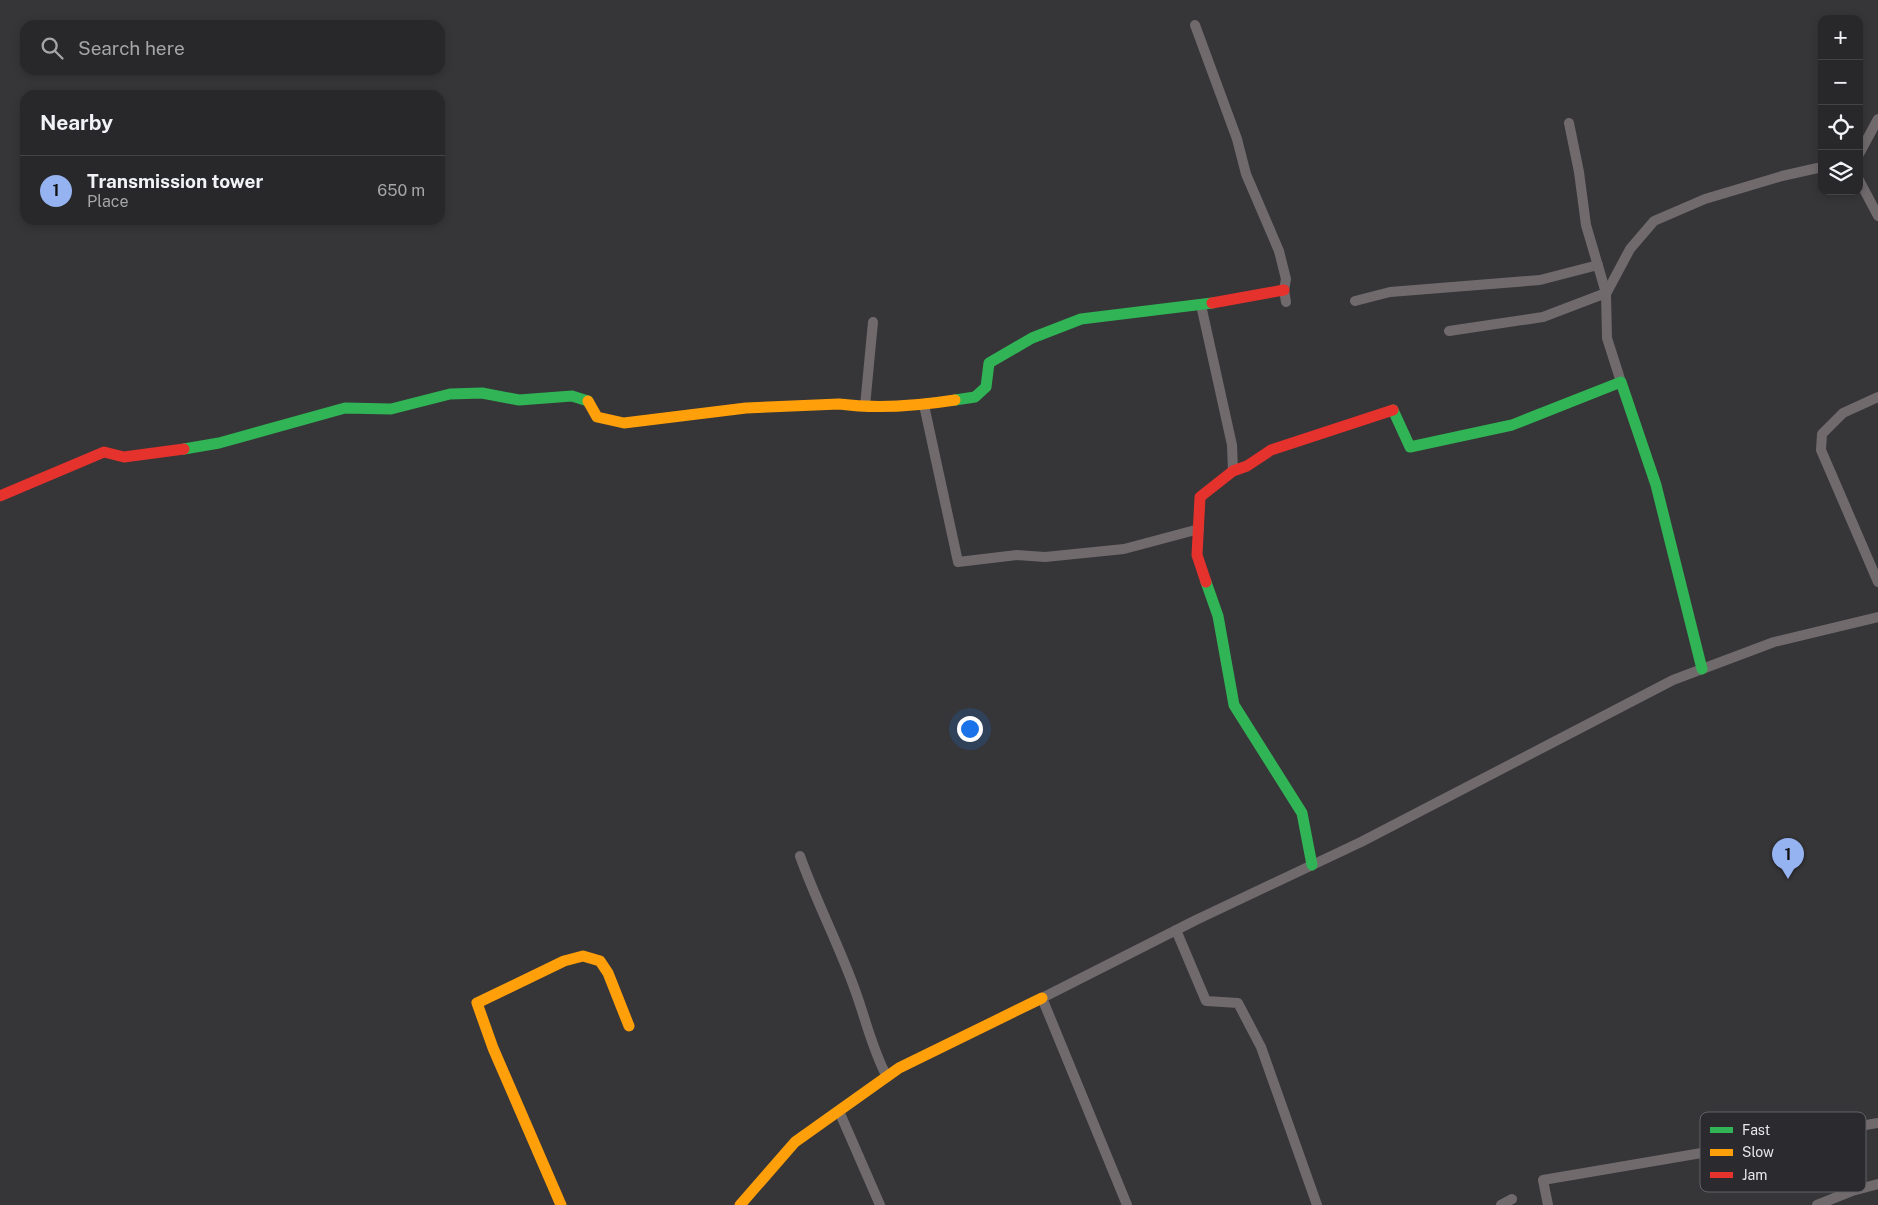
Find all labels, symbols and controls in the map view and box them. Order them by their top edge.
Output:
map controls [1818,15,1863,195]
button: + [1818,15,1863,60]
search box [20,20,445,75]
icon: search [38,34,66,62]
text: Search here [78,37,185,59]
button: − [1818,60,1863,105]
button: locate [1818,105,1863,150]
text: Nearby [40,110,113,135]
button: layers [1818,150,1863,195]
text: Transmission tower [87,170,263,192]
text: 1 [53,181,59,200]
text: 650 m [377,181,425,200]
text: Place [87,192,129,211]
your location [957,716,983,742]
pin: 1 [1772,838,1804,879]
legend [1700,1112,1866,1192]
text: Fast [1742,1122,1770,1138]
text: Slow [1742,1144,1774,1160]
text: Jam [1742,1167,1767,1183]

